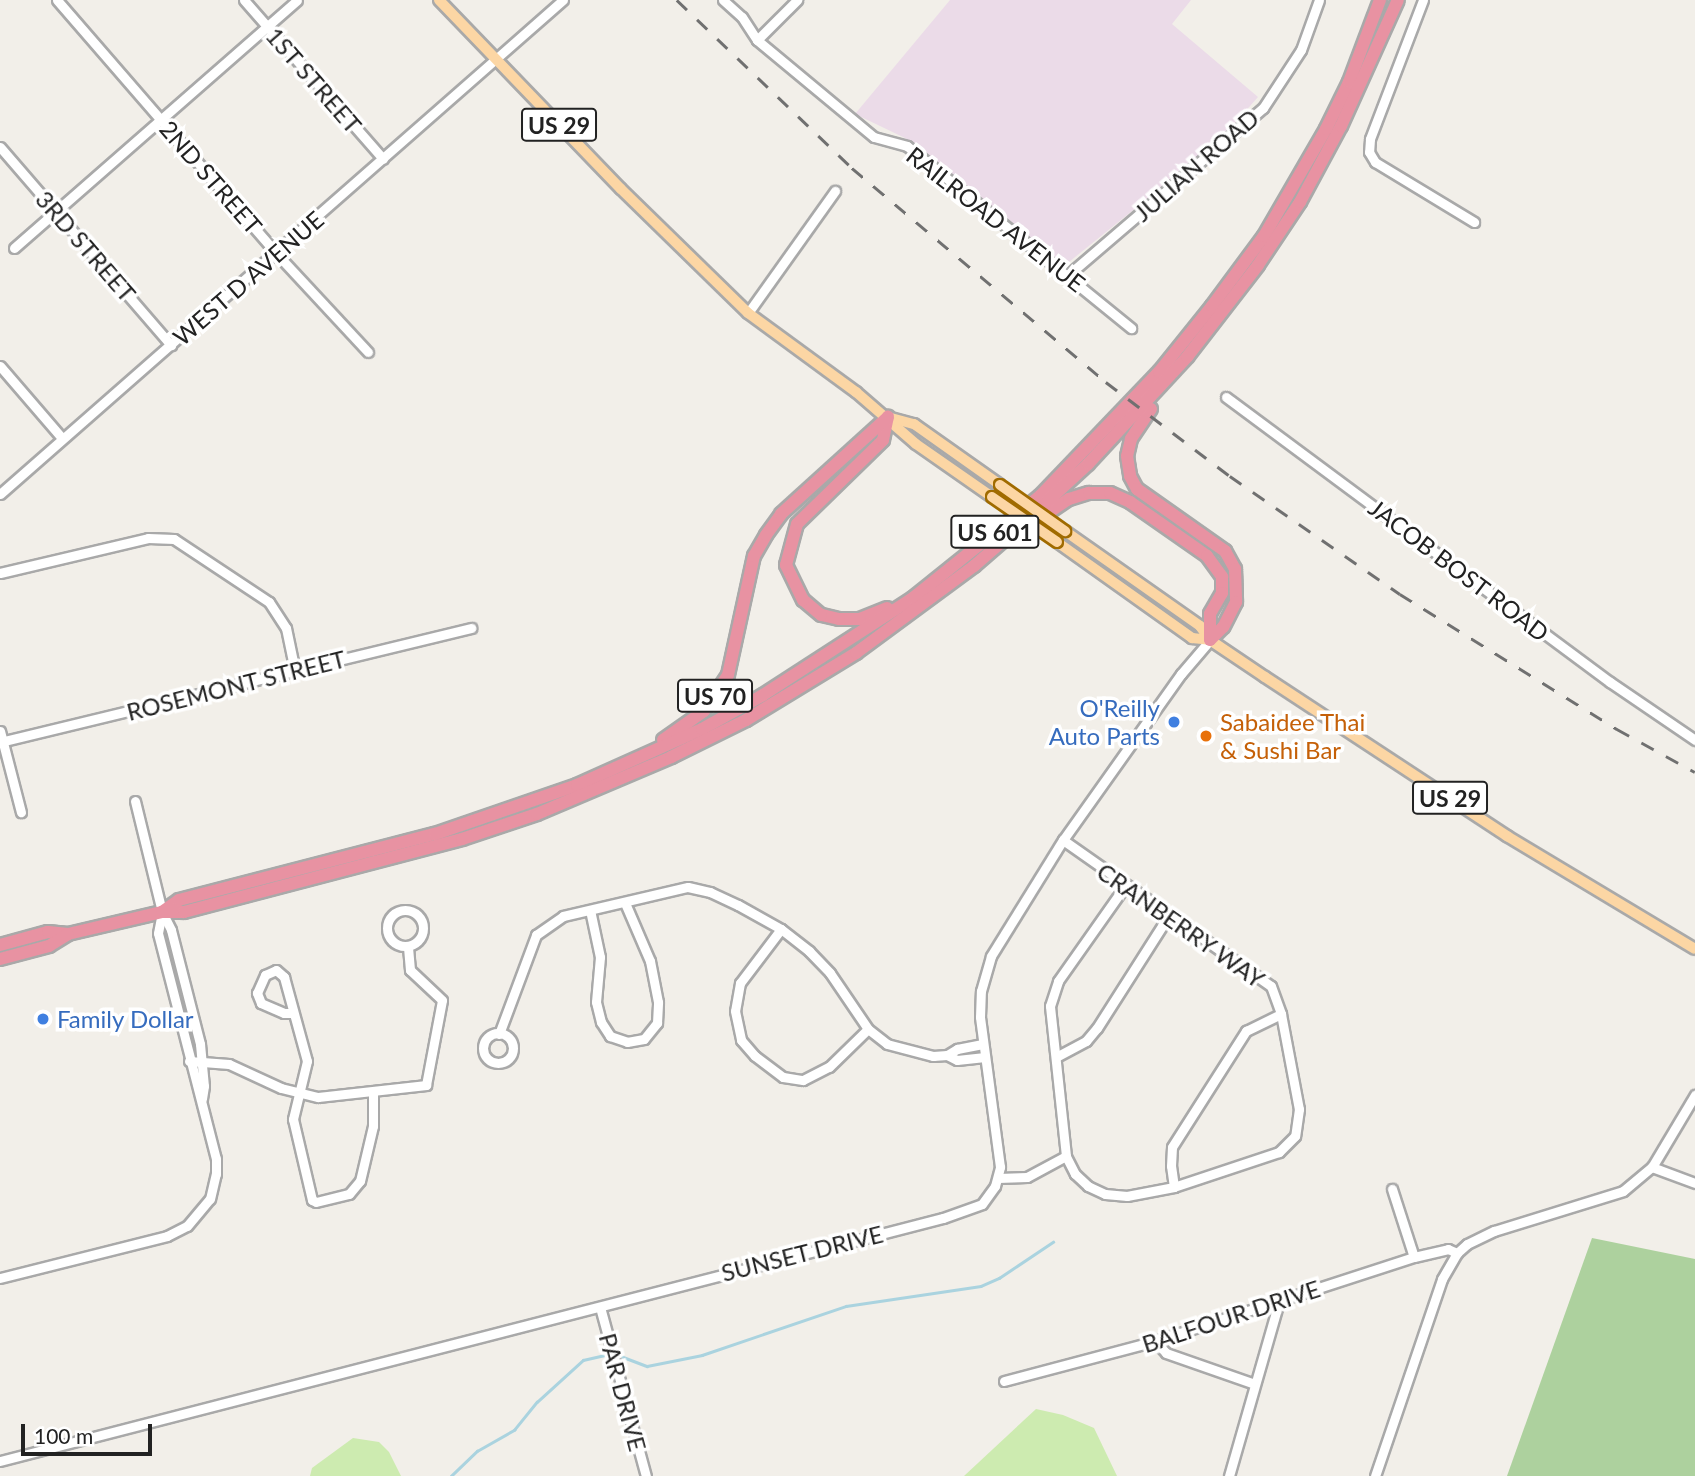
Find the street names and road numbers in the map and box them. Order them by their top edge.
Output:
street label: 1ST STREET [260,21,368,139]
street label: JULIAN ROAD [1128,103,1264,227]
road number: US 29 [520,106,598,144]
street label: 2ND STREET [154,114,268,240]
street label: RAILROAD AVENUE [901,140,1091,298]
street label: 3RD STREET [30,185,142,307]
street label: WEST D AVENUE [166,204,330,352]
street label: JACOB BOST ROAD [1363,493,1555,647]
road number: US 601 [950,512,1040,552]
street label: ROSEMONT STREET [123,644,349,726]
road number: US 70 [676,676,754,716]
road number: US 29 [1412,778,1488,818]
street label: CRANBERRY WAY [1091,856,1271,994]
street label: SUNSET DRIVE [718,1219,886,1287]
street label: BALFOUR DRIVE [1138,1274,1324,1358]
street label: PAR DRIVE [593,1330,653,1454]

